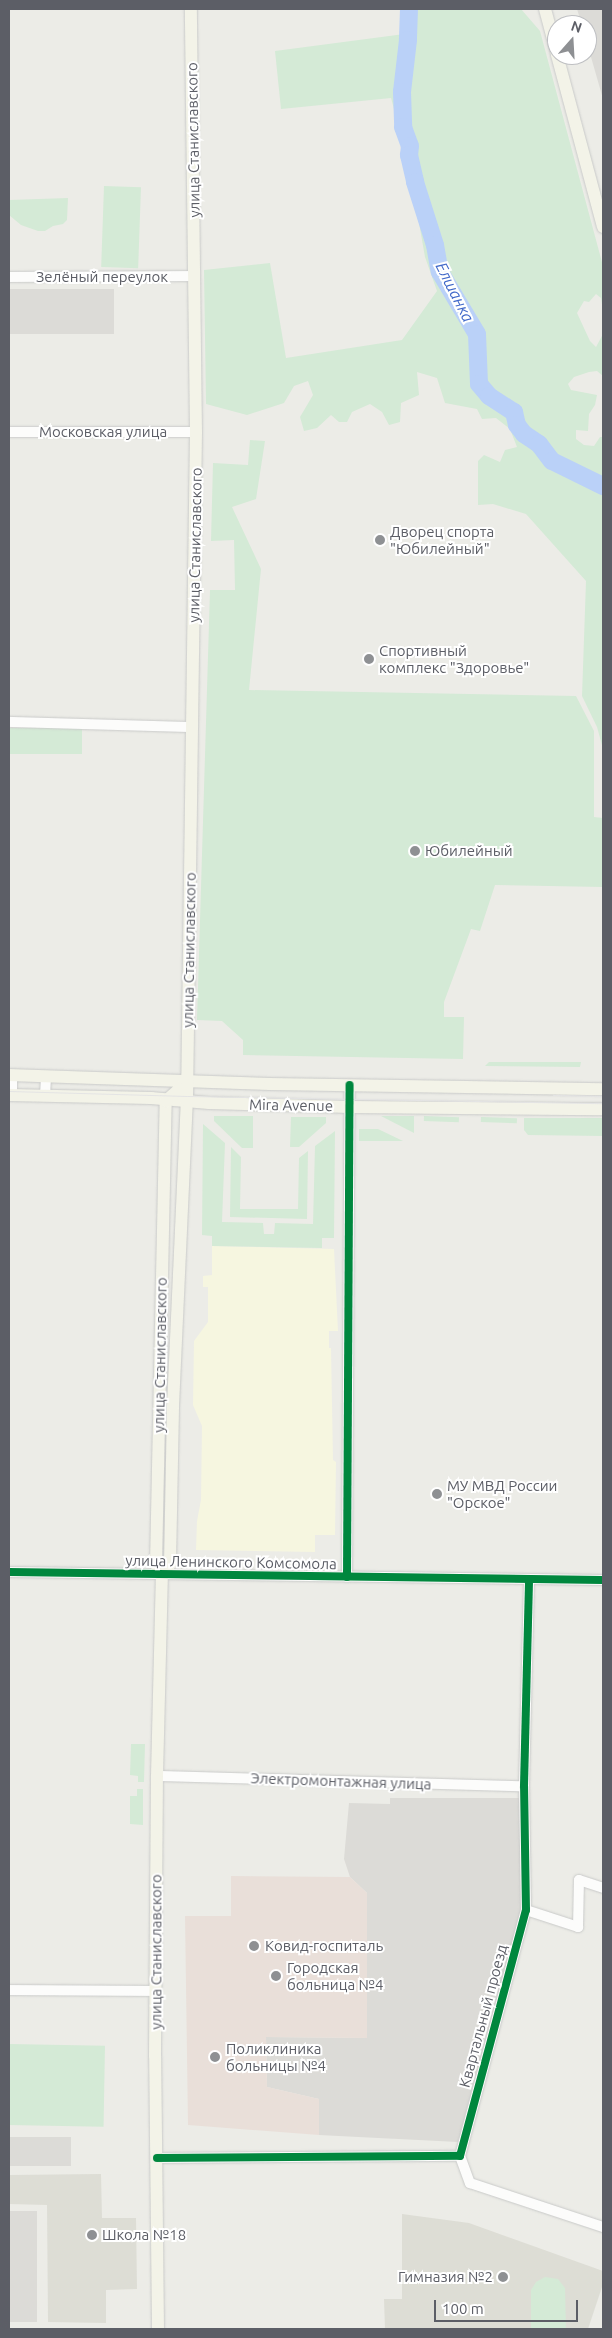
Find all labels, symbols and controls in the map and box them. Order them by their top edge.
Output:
north arrow [547,15,597,65]
text: N [569,17,584,36]
street label: улица Станиславского [183,62,203,218]
water label: Елшанка [432,259,478,325]
street label: Зелёный переулок [36,268,168,286]
street label: Московская улица [39,423,167,441]
street label: улица Станиславского [185,467,205,623]
place label: Дворец спорта "Юбилейный" [390,522,494,557]
marker: Дворец спорта "Юбилейный" [374,534,386,546]
place label: Спортивный комплекс "Здоровье" [379,641,529,676]
marker: Спортивный комплекс "Здоровье" [363,653,375,665]
place label: Юбилейный [425,842,513,860]
marker: Юбилейный [409,845,421,857]
street label: улица Станиславского [179,872,199,1028]
street label: Mira Avenue [249,1095,333,1115]
street label: улица Станиславского [150,1277,170,1433]
place label: МУ МВД России "Орское" [447,1476,557,1511]
marker: МУ МВД России "Орское" [431,1488,443,1500]
street label: улица Ленинского Комсомола [125,1551,337,1573]
street label: Электромонтажная улица [250,1769,432,1793]
street label: улица Станиславского [147,1874,165,2030]
place label: Ковид-госпиталь [265,1937,383,1955]
marker: Ковид-госпиталь [247,1939,261,1953]
street label: Квартальный проезд [455,1942,511,2090]
place label: Городская больница №4 [287,1958,384,1993]
marker: Городская больница №4 [269,1969,283,1983]
place label: Поликлиника больницы №4 [226,2039,326,2074]
marker: Поликлиника больницы №4 [208,2050,222,2064]
place label: Школа №18 [102,2226,186,2244]
marker: Школа №18 [86,2229,98,2241]
place label: Гимназия №2 [398,2268,493,2286]
marker: Гимназия №2 [497,2271,509,2283]
scale bar [437,2290,581,2322]
text: 100 m [442,2300,484,2317]

